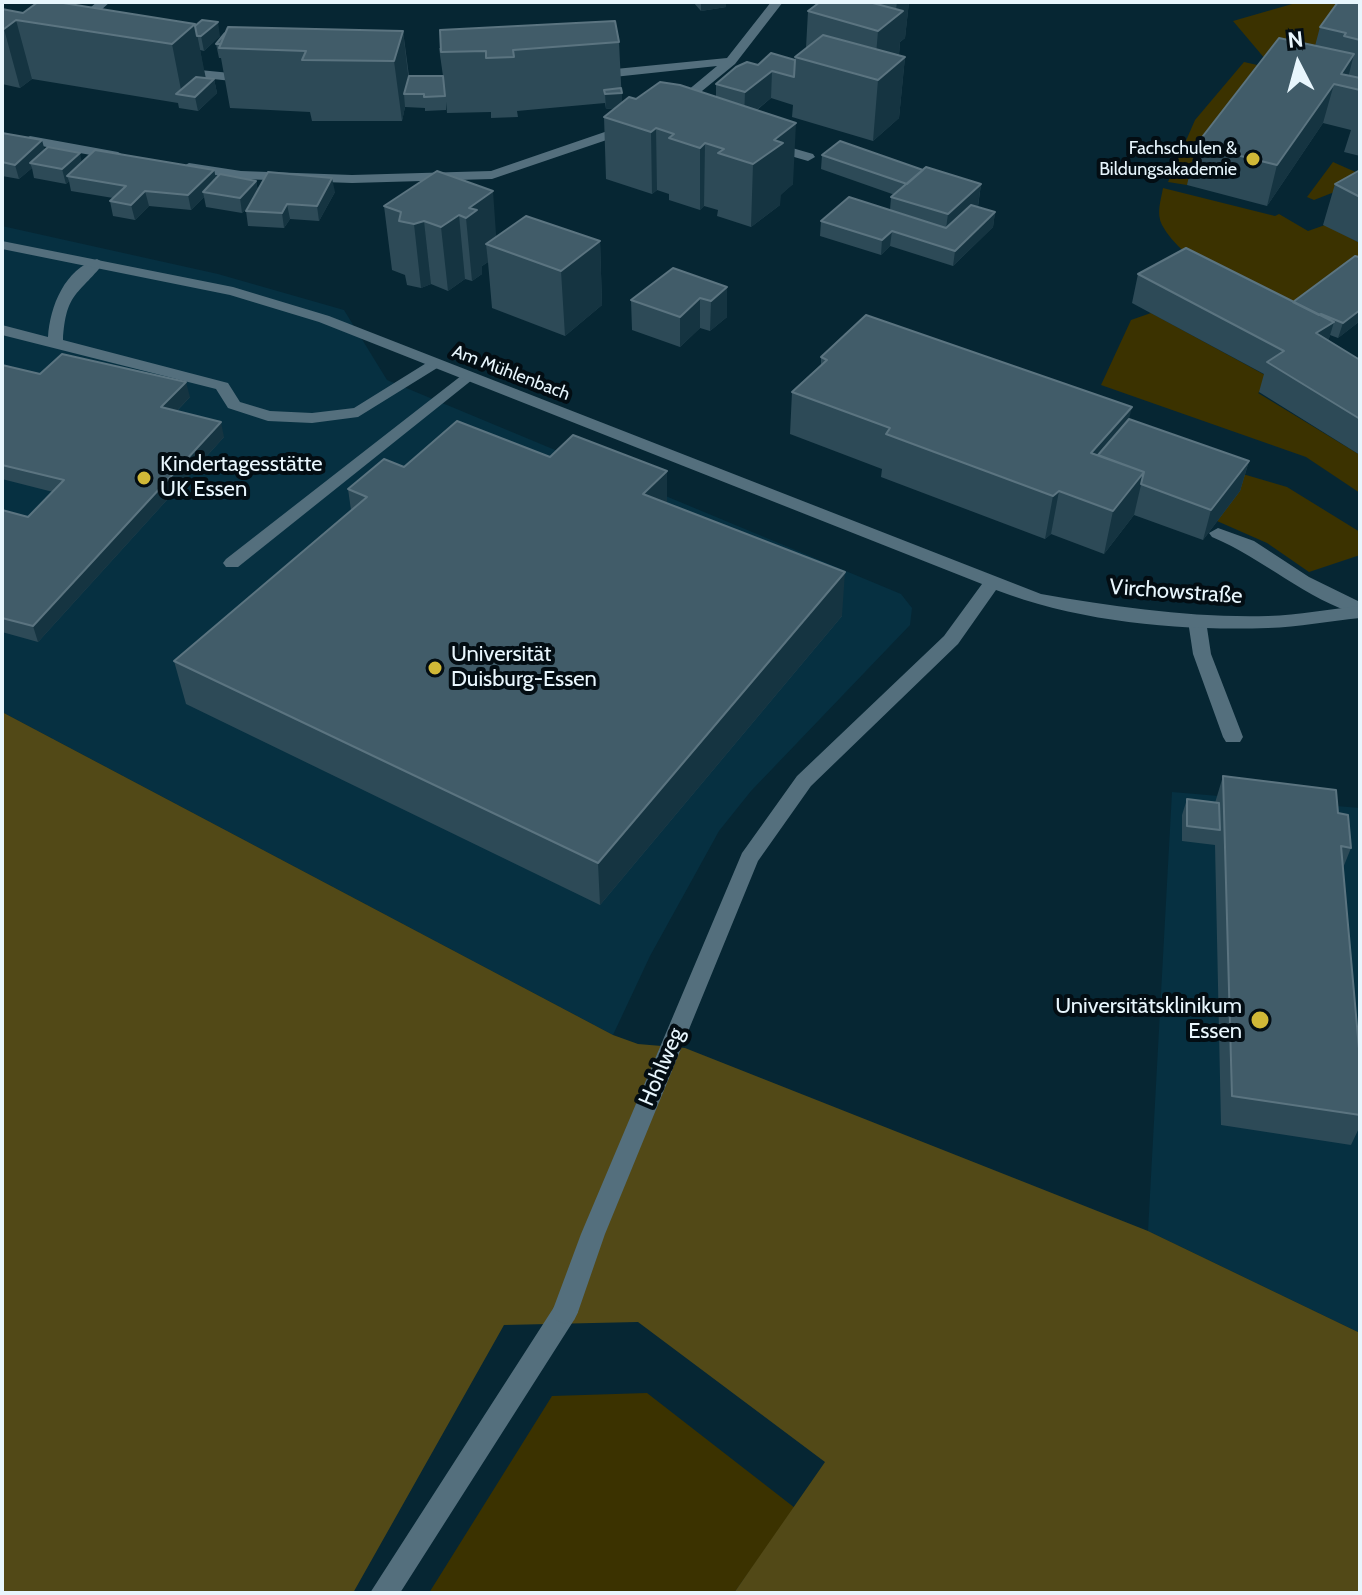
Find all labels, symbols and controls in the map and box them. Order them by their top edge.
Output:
north arrow [1258,24,1338,104]
text: N [1286,25,1305,54]
place label: Fachschulen & Bildungsakademie [1099,138,1237,180]
marker: Fachschulen & Bildungsakademie [1244,150,1262,168]
street label: Am Mühlenbach [449,341,573,405]
place label: Kindertagesstätte UK Essen [160,452,323,504]
marker: Kindertagesstätte UK Essen [135,469,153,487]
street label: Virchowstraße [1109,574,1243,610]
place label: Universität Duisburg-Essen [451,642,597,694]
marker: Universität Duisburg-Essen [426,659,444,677]
place label: Universitätsklinikum Essen [1055,994,1242,1046]
marker: Universitätsklinikum Essen [1249,1009,1271,1031]
street label: Hohlweg [634,1024,690,1110]

